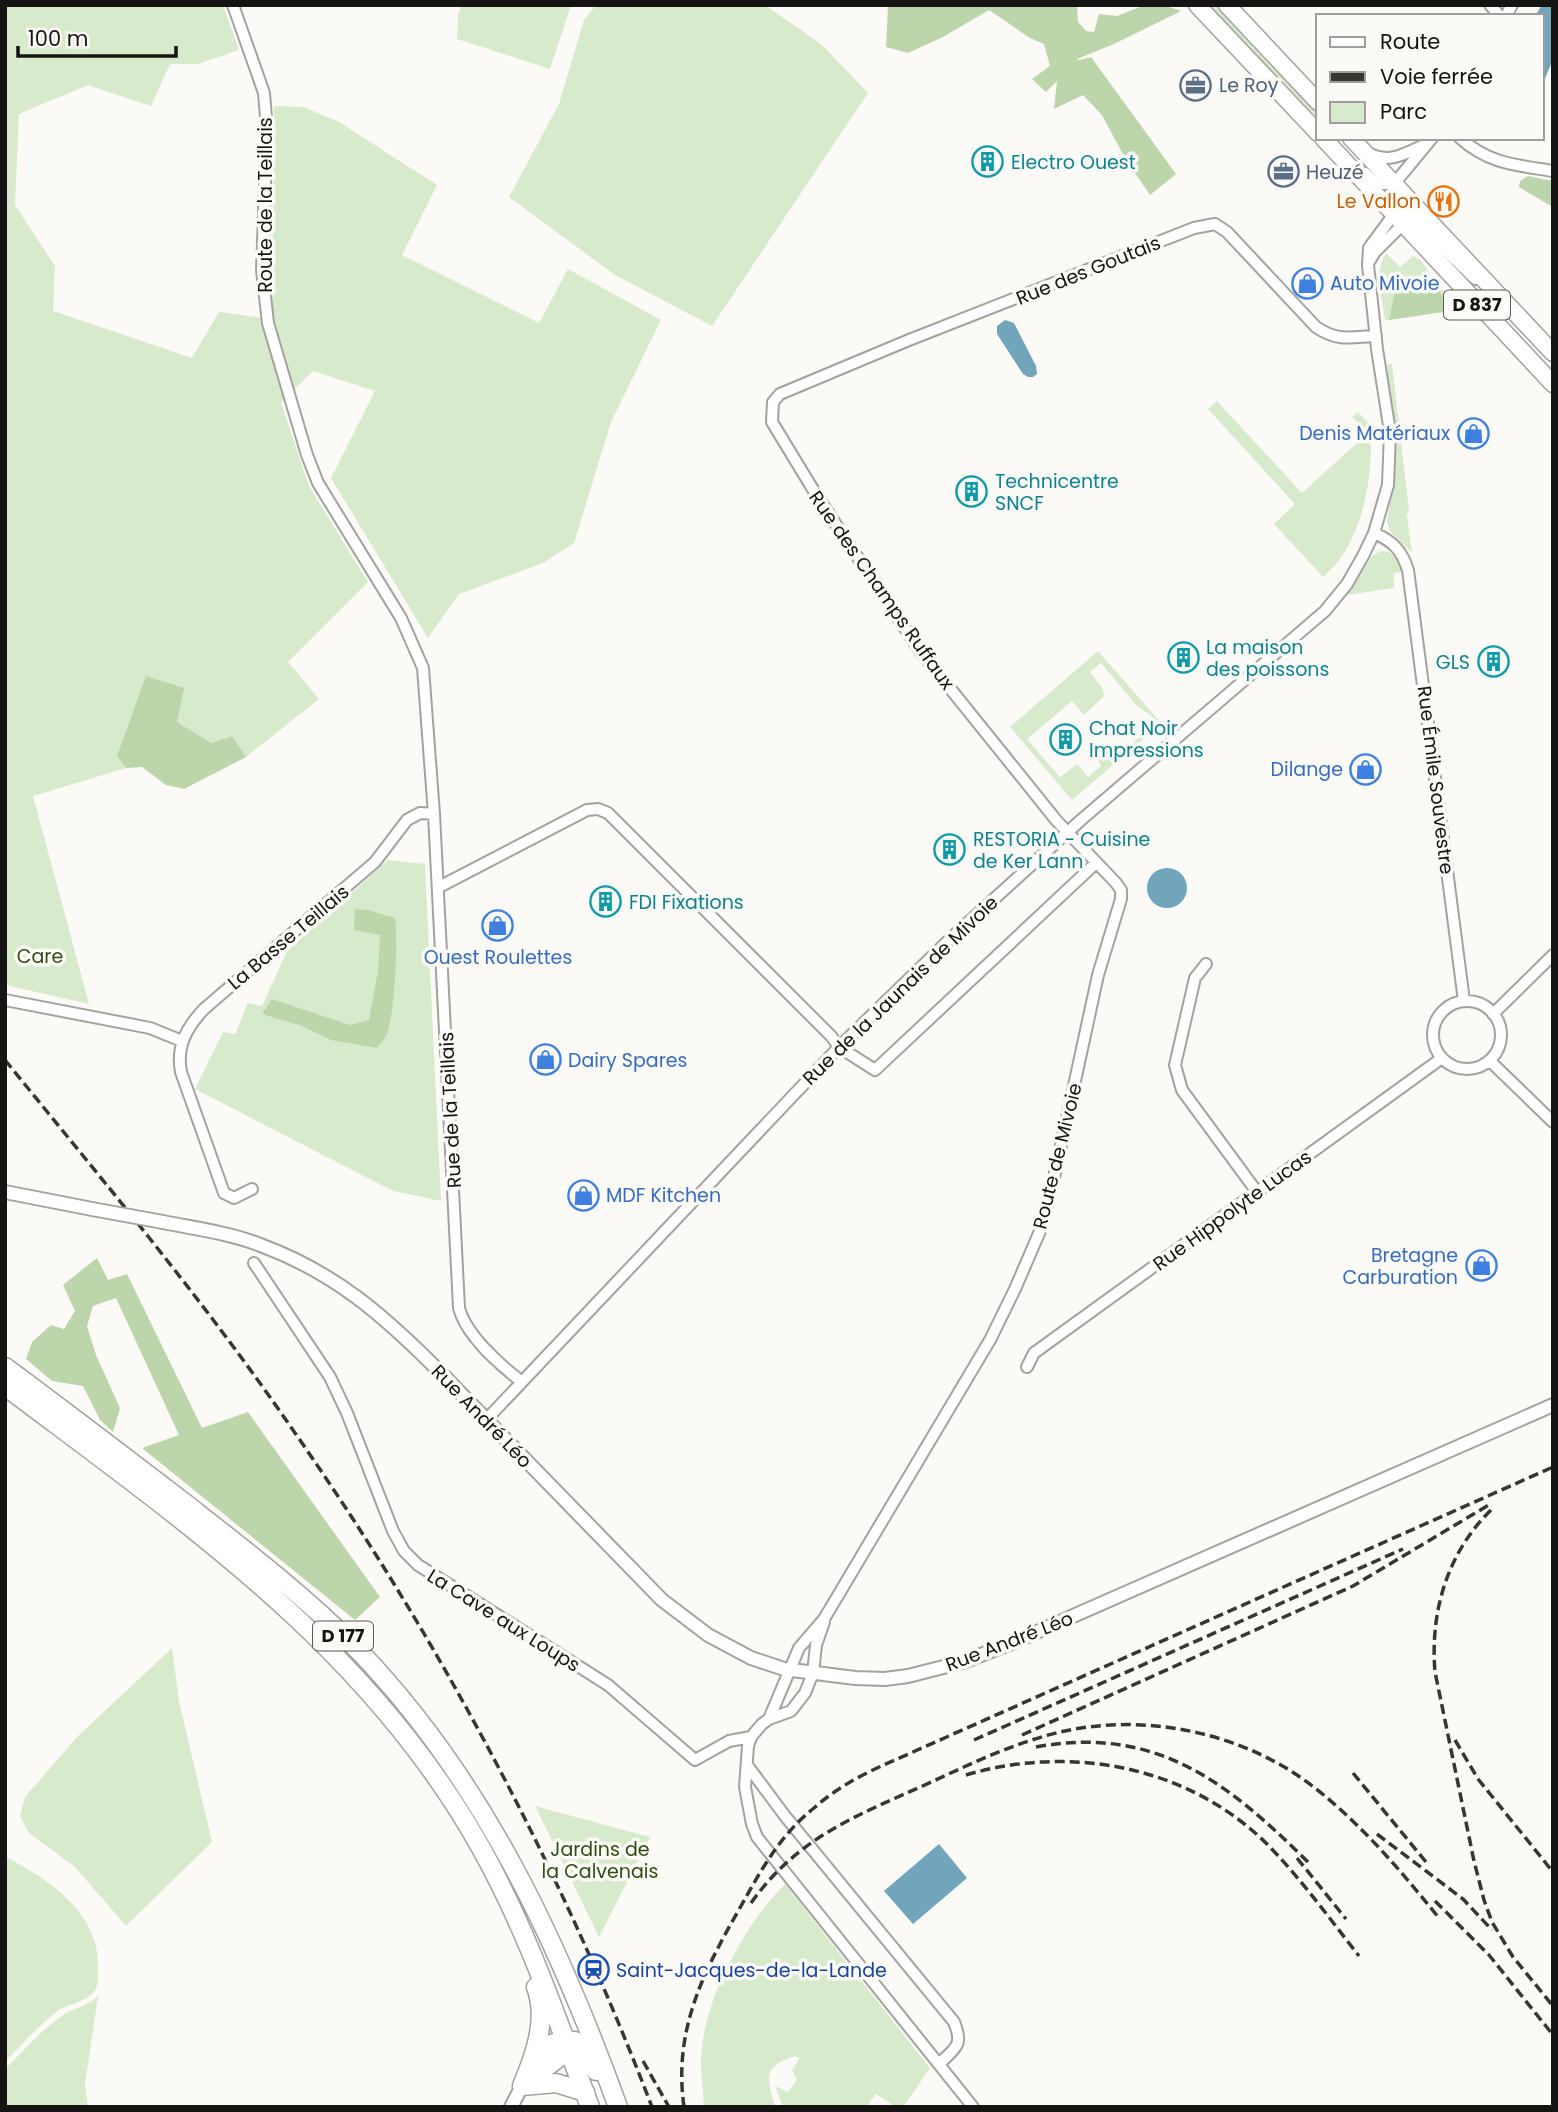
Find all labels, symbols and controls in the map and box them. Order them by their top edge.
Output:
scale bar [18,14,175,58]
legend [1316,14,1544,140]
text: 100 m [28,24,88,53]
text: Route [1380,27,1440,56]
text: Voie ferrée [1380,62,1493,91]
office icon: Le Roy [1179,68,1213,102]
place label: Le Roy [1219,72,1279,99]
text: Parc [1380,97,1427,126]
street label: Route de la Teillais [252,117,279,293]
building icon: Electro Ouest [971,145,1005,179]
place label: Electro Ouest [1011,149,1136,176]
office icon: Heuzé [1266,155,1300,189]
place label: Heuzé [1306,159,1364,186]
restaurant icon: Le Vallon [1427,184,1461,218]
place label: Le Vallon [1337,188,1421,215]
street label: Rue des Goutais [1012,229,1164,312]
shop icon: Auto Mivoie [1290,266,1324,300]
place label: Auto Mivoie [1330,270,1439,297]
road number: D 837 [1444,290,1510,320]
shop icon: Denis Matériaux [1456,416,1490,450]
place label: Denis Matériaux [1299,420,1450,447]
place label: Technicentre SNCF [995,468,1119,517]
building icon: Technicentre SNCF [955,475,989,509]
street label: Rue des Champs Ruffaux [802,485,961,695]
place label: La maison des poissons [1206,634,1329,683]
building icon: La maison des poissons [1166,641,1200,675]
building icon: GLS [1476,645,1510,679]
place label: GLS [1436,649,1470,676]
street label: Rue Émile Souvestre [1411,684,1460,876]
place label: Chat Noir Impressions [1089,715,1204,764]
building icon: Chat Noir Impressions [1049,722,1083,756]
shop icon: Dilange [1349,752,1383,786]
place label: Dilange [1271,756,1343,783]
place label: RESTORIA - Cuisine de Ker Lann [973,826,1150,875]
building icon: RESTORIA - Cuisine de Ker Lann [933,833,967,867]
street label: La Basse Teillais [222,879,355,996]
building icon: FDI Fixations [589,885,623,919]
place label: FDI Fixations [629,889,744,916]
street label: Rue de la Jaunais de Mivoie [797,889,1004,1091]
shop icon: Ouest Roulettes [481,909,515,943]
park label: Care [17,943,63,970]
place label: Ouest Roulettes [424,944,572,971]
street label: Rue de la Teillais [433,1031,468,1189]
shop icon: Dairy Spares [528,1043,562,1077]
place label: Dairy Spares [568,1047,687,1074]
street label: Route de Mivoie [1026,1080,1089,1232]
street label: Rue Hippolyte Lucas [1147,1144,1317,1277]
shop icon: MDF Kitchen [566,1178,600,1212]
place label: MDF Kitchen [606,1182,721,1209]
place label: Bretagne Carburation [1343,1242,1458,1291]
shop icon: Bretagne Carburation [1464,1249,1498,1283]
street label: Rue André Léo [425,1359,538,1474]
street label: La Cave aux Loups [422,1562,585,1678]
street label: Rue André Léo [942,1605,1077,1678]
road number: D 177 [313,1622,373,1651]
park label: Jardins de la Calvenais [542,1836,658,1885]
station icon: Saint-Jacques-de-la-Lande [576,1953,610,1987]
place label: Saint-Jacques-de-la-Lande [616,1957,887,1984]

